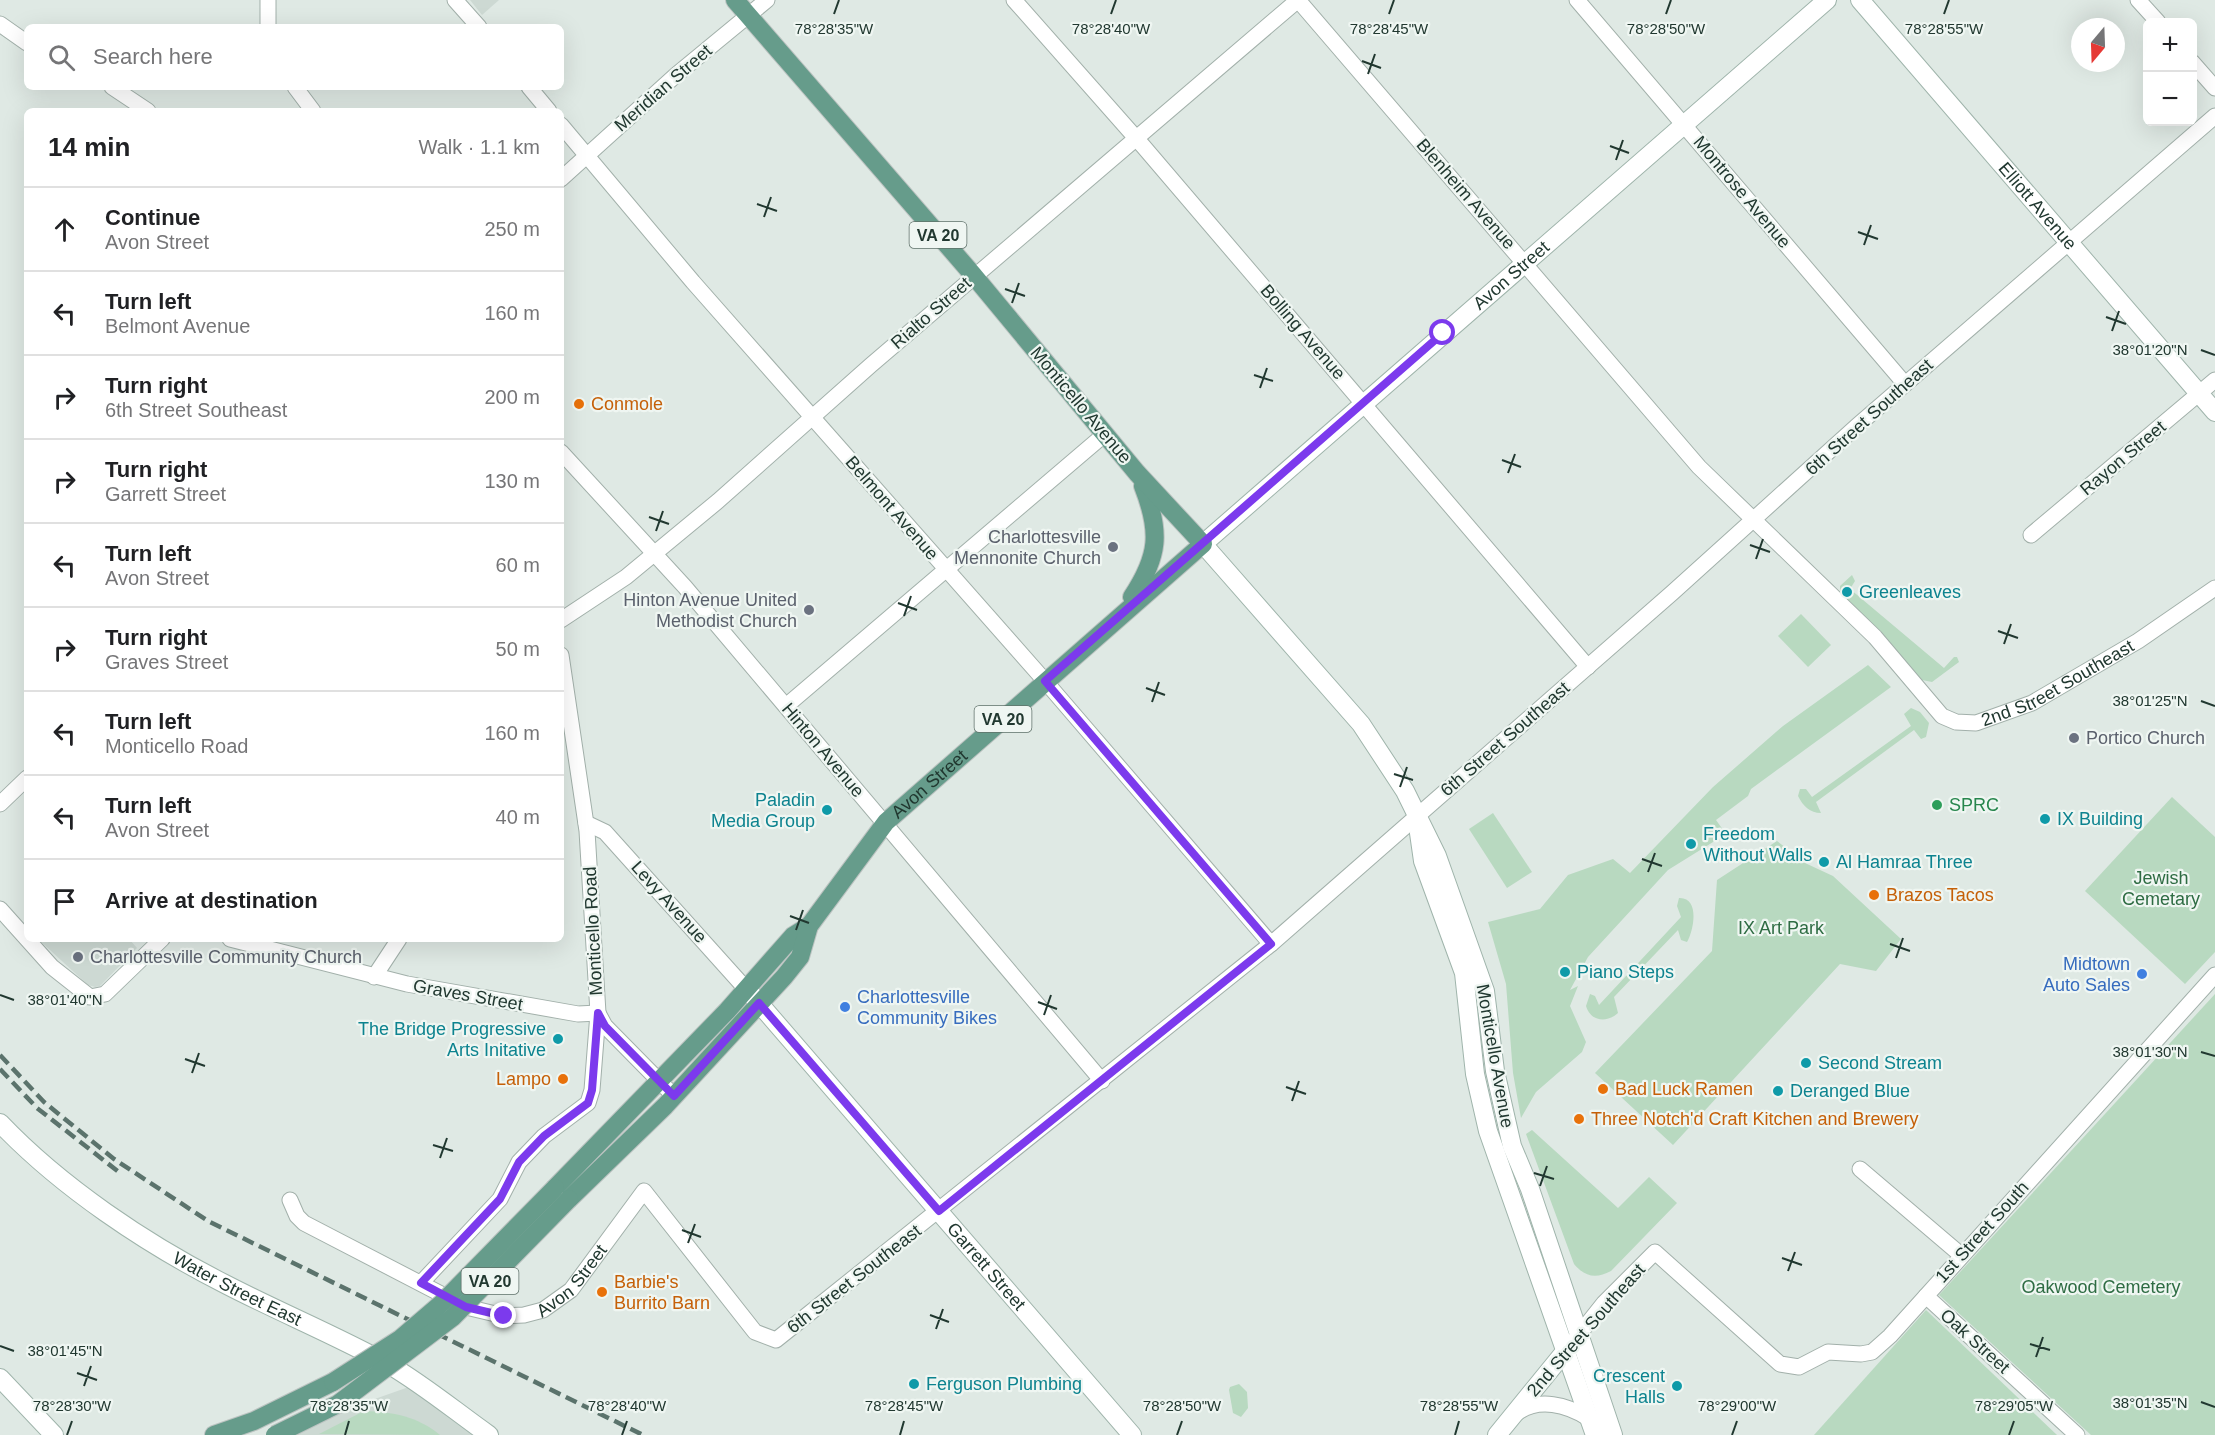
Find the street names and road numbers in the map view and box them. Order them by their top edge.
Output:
street label: Meridian Street [610,40,716,136]
street label: Montrose Avenue [1689,132,1795,252]
street label: Blenheim Avenue [1413,135,1519,253]
street label: Elliott Avenue [1994,158,2081,254]
road number: VA 20 [910,222,966,248]
street label: Avon Street [1469,237,1553,314]
street label: Rialto Street [887,273,975,353]
street label: Bolling Avenue [1256,281,1350,383]
street label: Monticello Avenue [1026,343,1136,467]
street label: 6th Street Southeast [1801,355,1937,479]
street label: Rayon Street [2076,417,2170,499]
street label: Belmont Avenue [842,452,942,564]
street label: 2nd Street Southeast [1979,636,2137,730]
street label: 6th Street Southeast [1437,678,1573,800]
street label: Hinton Avenue [778,699,868,801]
road number: VA 20 [974,706,1032,732]
street label: Avon Street [887,746,971,823]
street label: Levy Avenue [627,857,711,947]
street label: Monticello Road [580,866,606,996]
street label: Graves Street [412,976,524,1014]
street label: Monticello Avenue [1472,982,1518,1130]
street label: 1st Street South [1931,1177,2033,1287]
street label: Garrett Street [943,1219,1030,1314]
street label: 6th Street Southeast [783,1221,925,1337]
street label: Avon Street [533,1241,611,1321]
street label: Water Street East [169,1248,305,1330]
street label: 2nd Street Southeast [1523,1260,1649,1400]
road number: VA 20 [462,1268,518,1294]
street label: Oak Street [1936,1305,2014,1377]

